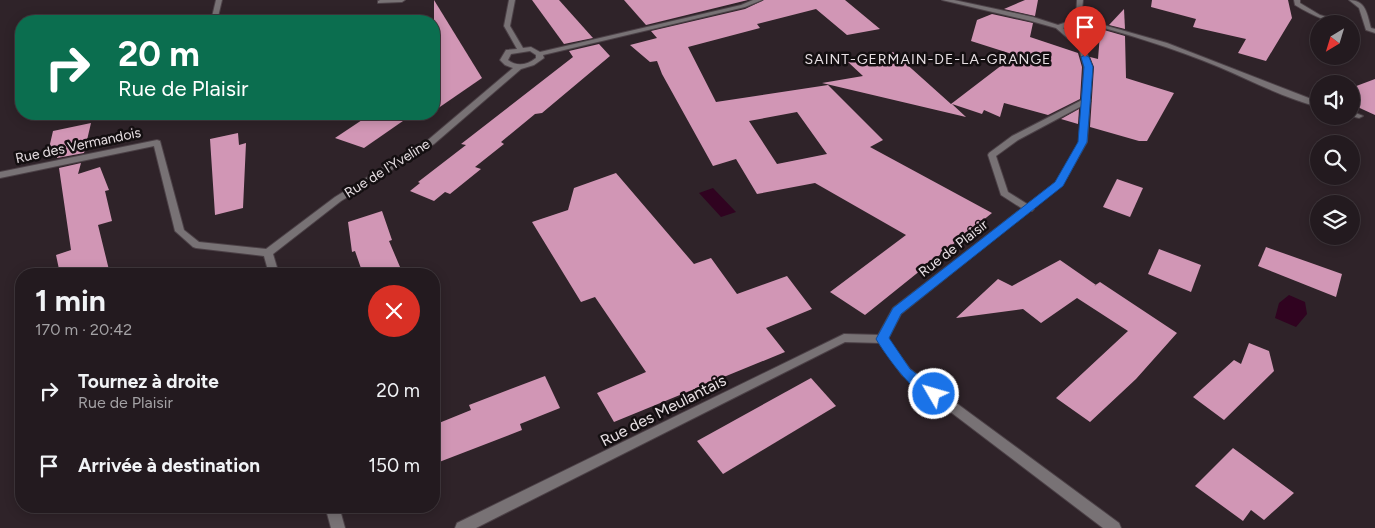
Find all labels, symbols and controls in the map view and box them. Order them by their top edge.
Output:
pin [1064,6,1106,57]
icon: arrive [1071,13,1099,41]
north arrow [1310,15,1360,65]
map controls [1310,15,1360,245]
text: 20 m [118,33,200,75]
icon: right [35,35,100,100]
district label: SAINT-GERMAIN-DE-LA-GRANGE [805,51,1051,68]
text: Rue de Plaisir [118,75,249,102]
button: sound [1310,75,1360,125]
street label: Rue des Vermandois [14,124,142,167]
street label: Rue de l'Yveline [341,135,434,202]
button: search [1310,135,1360,185]
button: layers [1310,195,1360,245]
street label: Rue de Plaisir [915,216,991,281]
text: 1 min [35,282,106,319]
button: close [368,285,420,337]
text: 170 m · 20:42 [35,320,132,339]
position arrow [907,367,959,419]
text: Tournez à droite [78,370,219,393]
street label: Rue des Meulantais [597,371,729,450]
icon: right [35,377,63,405]
text: 20 m [376,379,420,402]
text: Rue de Plaisir [78,393,173,412]
icon: arrive [35,452,63,480]
text: Arrivée à destination [78,454,260,477]
text: 150 m [368,454,420,477]

